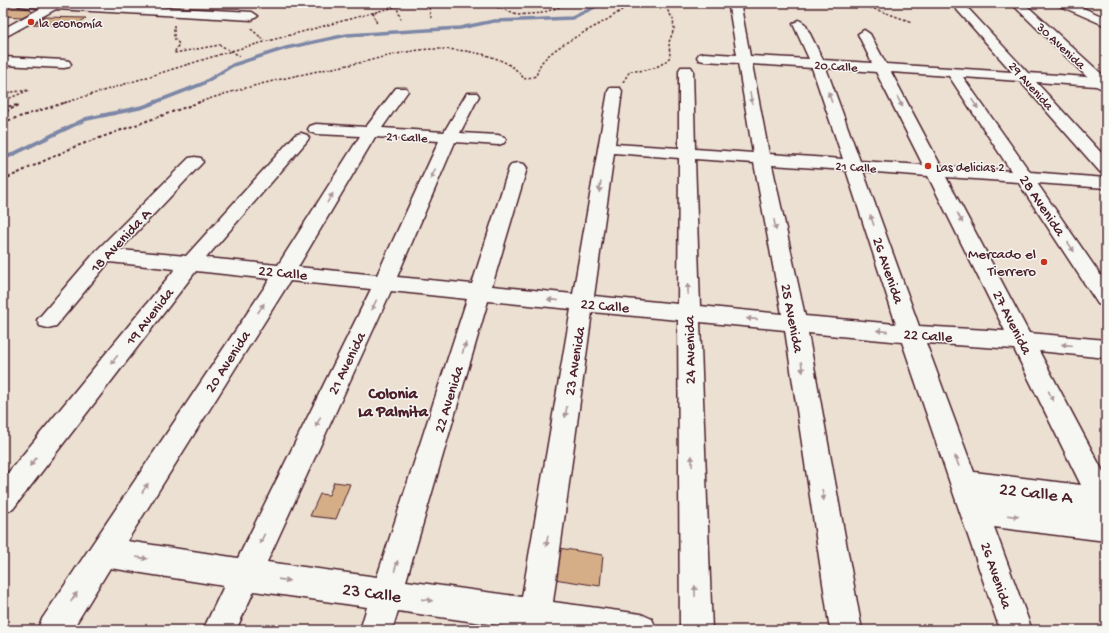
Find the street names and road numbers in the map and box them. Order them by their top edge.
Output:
street label: 30 Avenida [1032,20,1088,74]
street label: 20 Calle [814,58,858,77]
street label: 29 Avenida [1005,59,1056,115]
street label: 21 Calle [386,130,428,147]
street label: 21 Calle [835,160,877,177]
street label: 28 Avenida [1014,172,1069,241]
street label: 18 Avenida A [87,205,156,278]
street label: 26 Avenida [867,235,907,307]
street label: 22 Calle [257,262,308,286]
street label: 25 Avenida [776,283,807,355]
street label: 19 Avenida [122,284,179,350]
street label: 27 Avenida [987,288,1035,359]
street label: 22 Calle [580,296,630,318]
street label: 24 Avenida [681,315,701,384]
street label: 23 Avenida [562,325,590,397]
street label: 22 Calle [903,326,953,348]
street label: 20 Avenida [202,327,256,396]
street label: 21 Avenida [325,329,371,398]
street label: 22 Avenida [431,363,469,435]
street label: 22 Calle A [998,480,1075,510]
street label: 26 Avenida [975,540,1015,612]
street label: 23 Calle [341,580,403,609]

